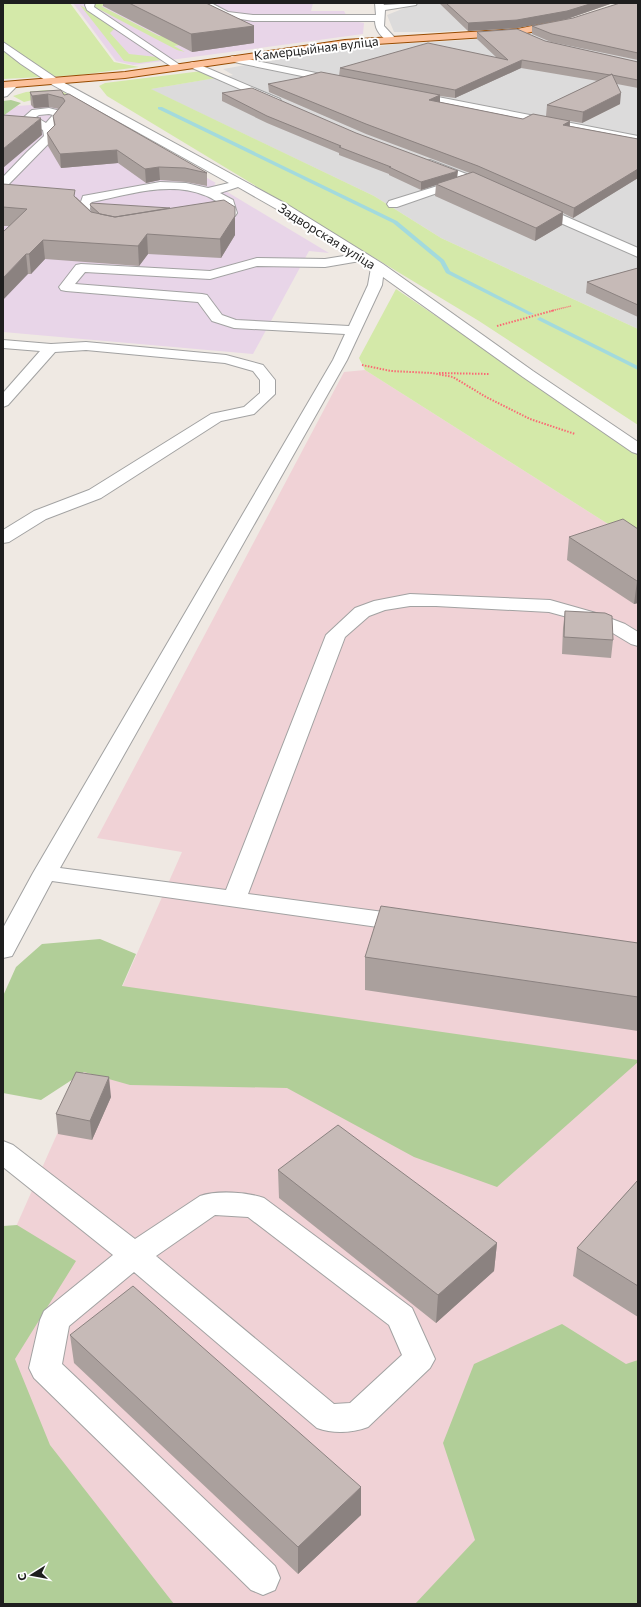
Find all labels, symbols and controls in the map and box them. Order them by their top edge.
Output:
street label: Камерцыйная вуліца [253,32,379,64]
street label: Задворская вуліца [275,200,379,272]
north arrow [12,1555,52,1595]
text: С [15,1572,29,1582]

